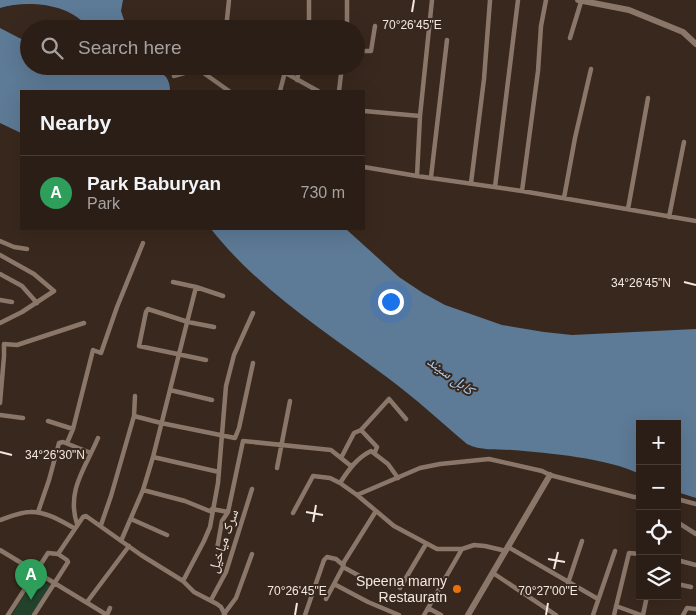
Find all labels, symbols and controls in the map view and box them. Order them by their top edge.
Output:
text: 70°26'45"E [382,18,442,32]
search box [20,20,365,75]
icon: search [38,34,66,62]
text: Search here [78,37,182,58]
text: Nearby [40,111,111,134]
text: Park Baburyan [87,173,221,194]
text: A [50,184,62,201]
text: 730 m [301,184,345,201]
text: Park [87,195,120,212]
text: 34°26'45"N [611,276,671,290]
your location [378,289,404,315]
water label: کابل سيند [424,352,480,400]
map controls [636,420,681,600]
button: + [636,420,681,465]
text: 34°26'30"N [25,448,85,462]
button: − [636,465,681,510]
street label: سرک میاخیل [205,507,242,575]
button: locate [636,510,681,555]
button: layers [636,555,681,600]
pin: A [15,559,47,600]
place label: Speena marny Restauratn [356,573,447,605]
marker: Speena marny Restauratn [451,583,463,595]
text: 70°26'45"E [267,584,327,598]
text: 70°27'00"E [518,584,578,598]

